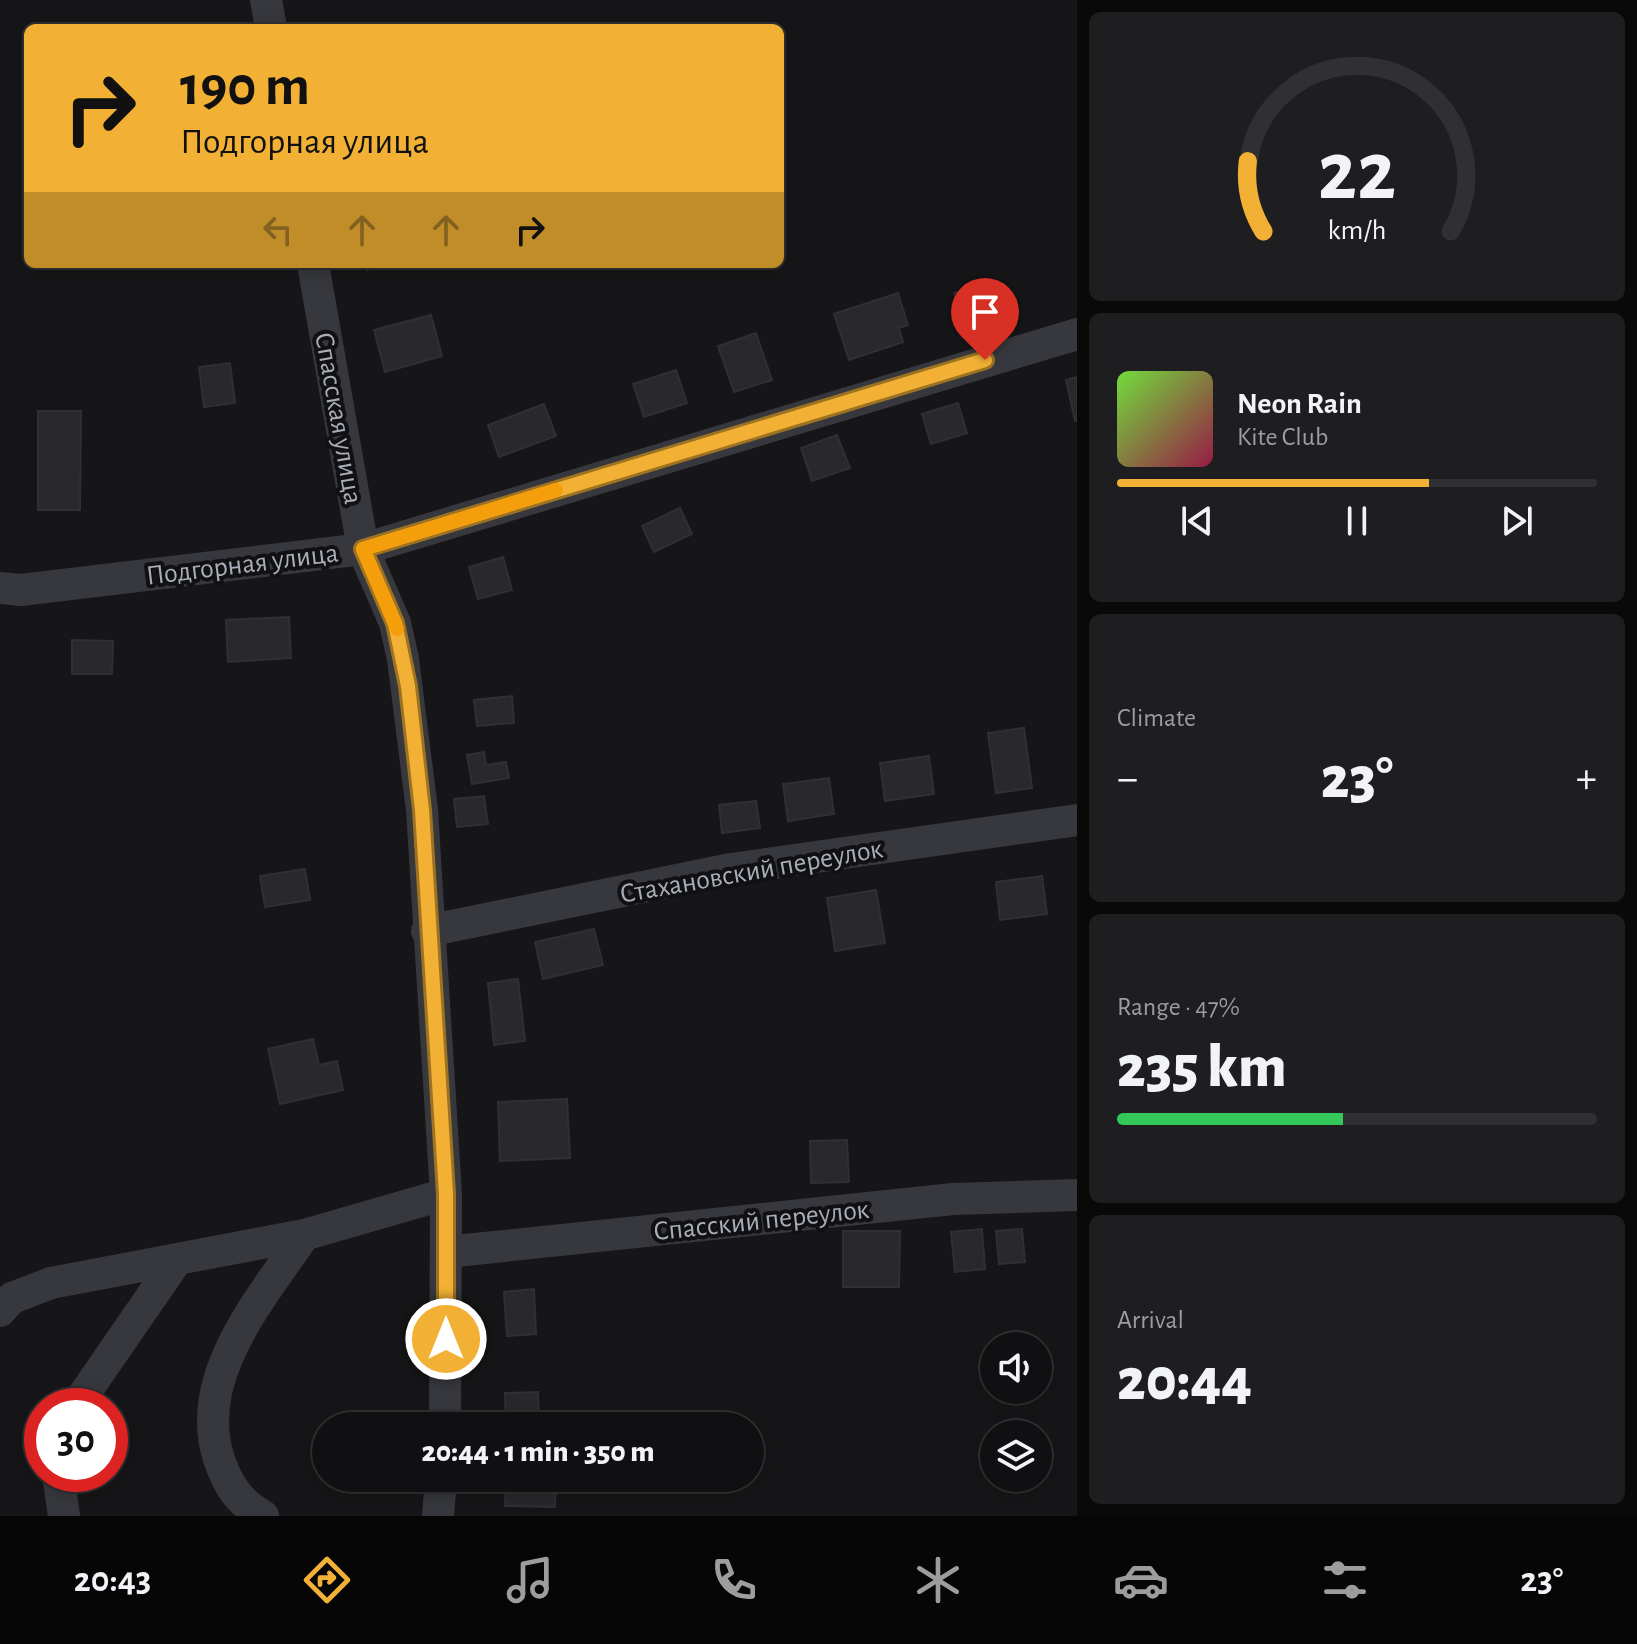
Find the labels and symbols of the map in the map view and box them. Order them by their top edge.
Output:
pin [951,278,1019,360]
street label: Спасская улица [309,330,367,507]
street label: Подгорная улица [144,539,340,591]
street label: Стахановский переулок [618,835,885,909]
street label: Спасский переулок [652,1196,871,1246]
position arrow [404,1297,488,1381]
speed limit sign: 30 [24,1388,128,1492]

